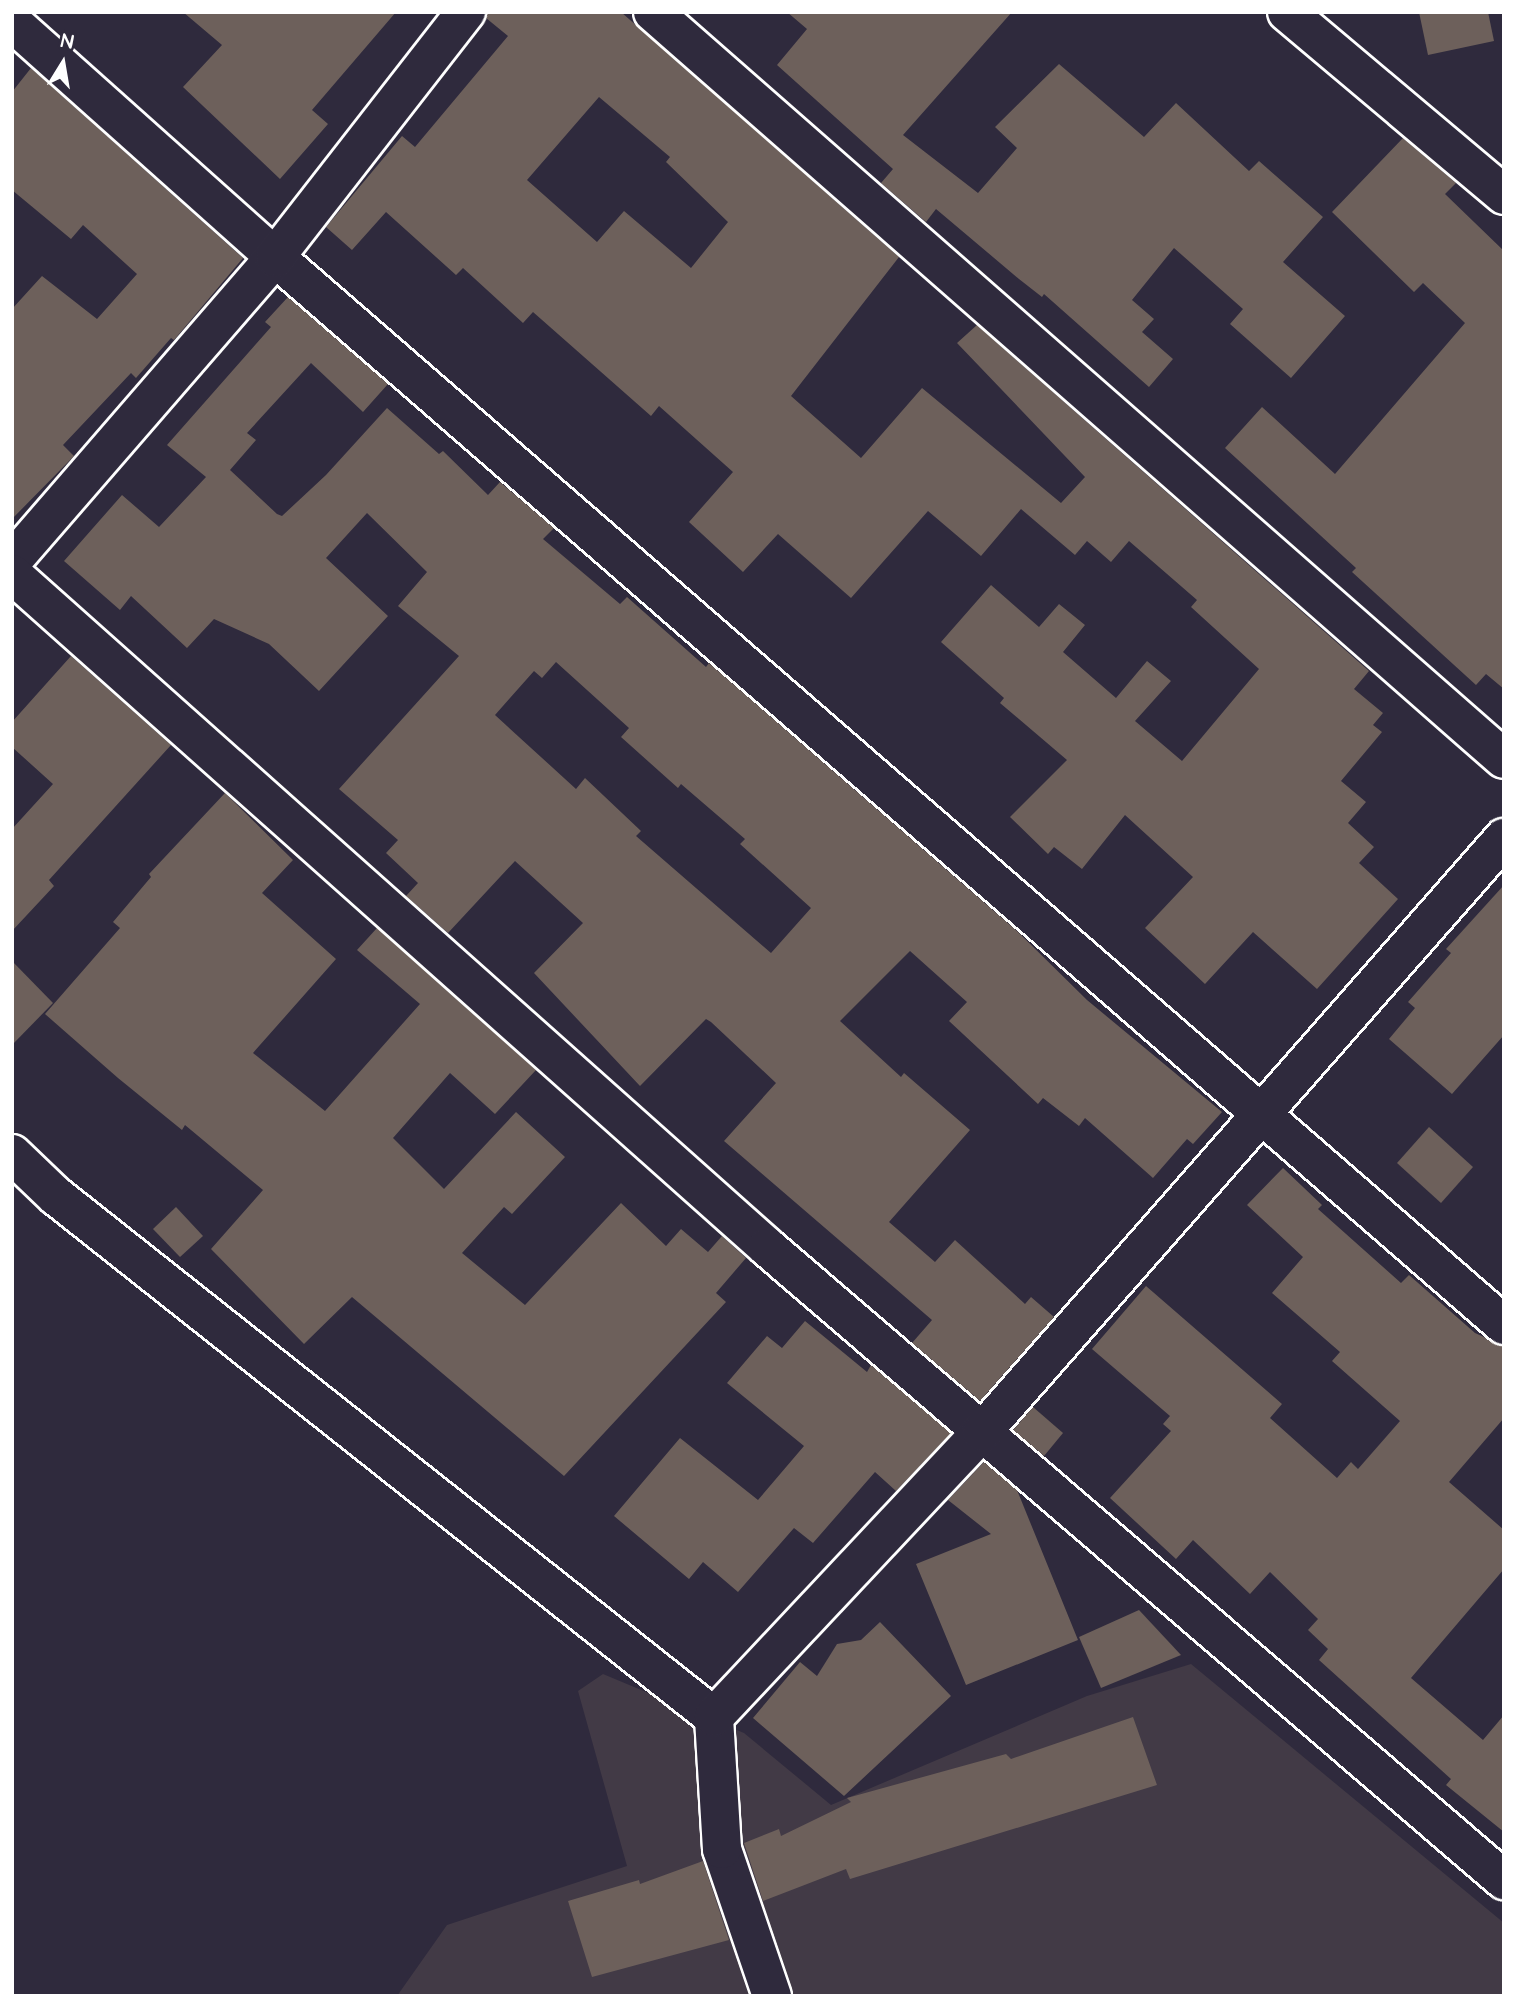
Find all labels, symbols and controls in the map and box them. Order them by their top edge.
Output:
north arrow [28,28,98,98]
text: N [59,28,76,56]

